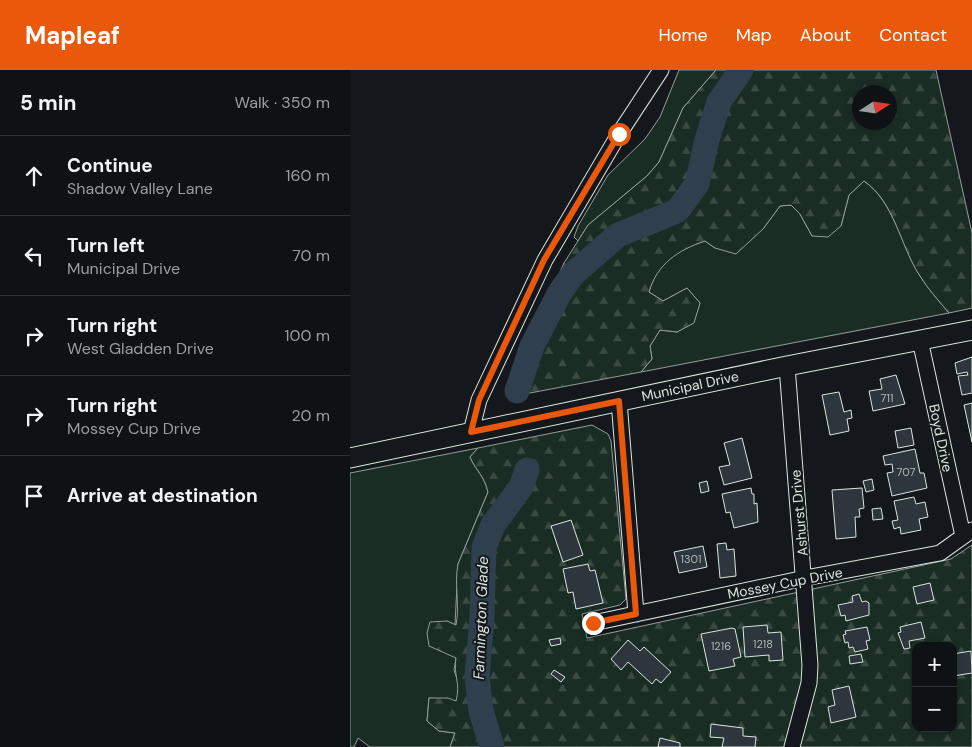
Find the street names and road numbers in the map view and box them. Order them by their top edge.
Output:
street label: Municipal Drive [640,367,740,405]
street label: Boyd Drive [925,402,957,474]
street label: Ashurst Drive [786,469,812,557]
street label: Mossey Cup Drive [726,563,844,603]

